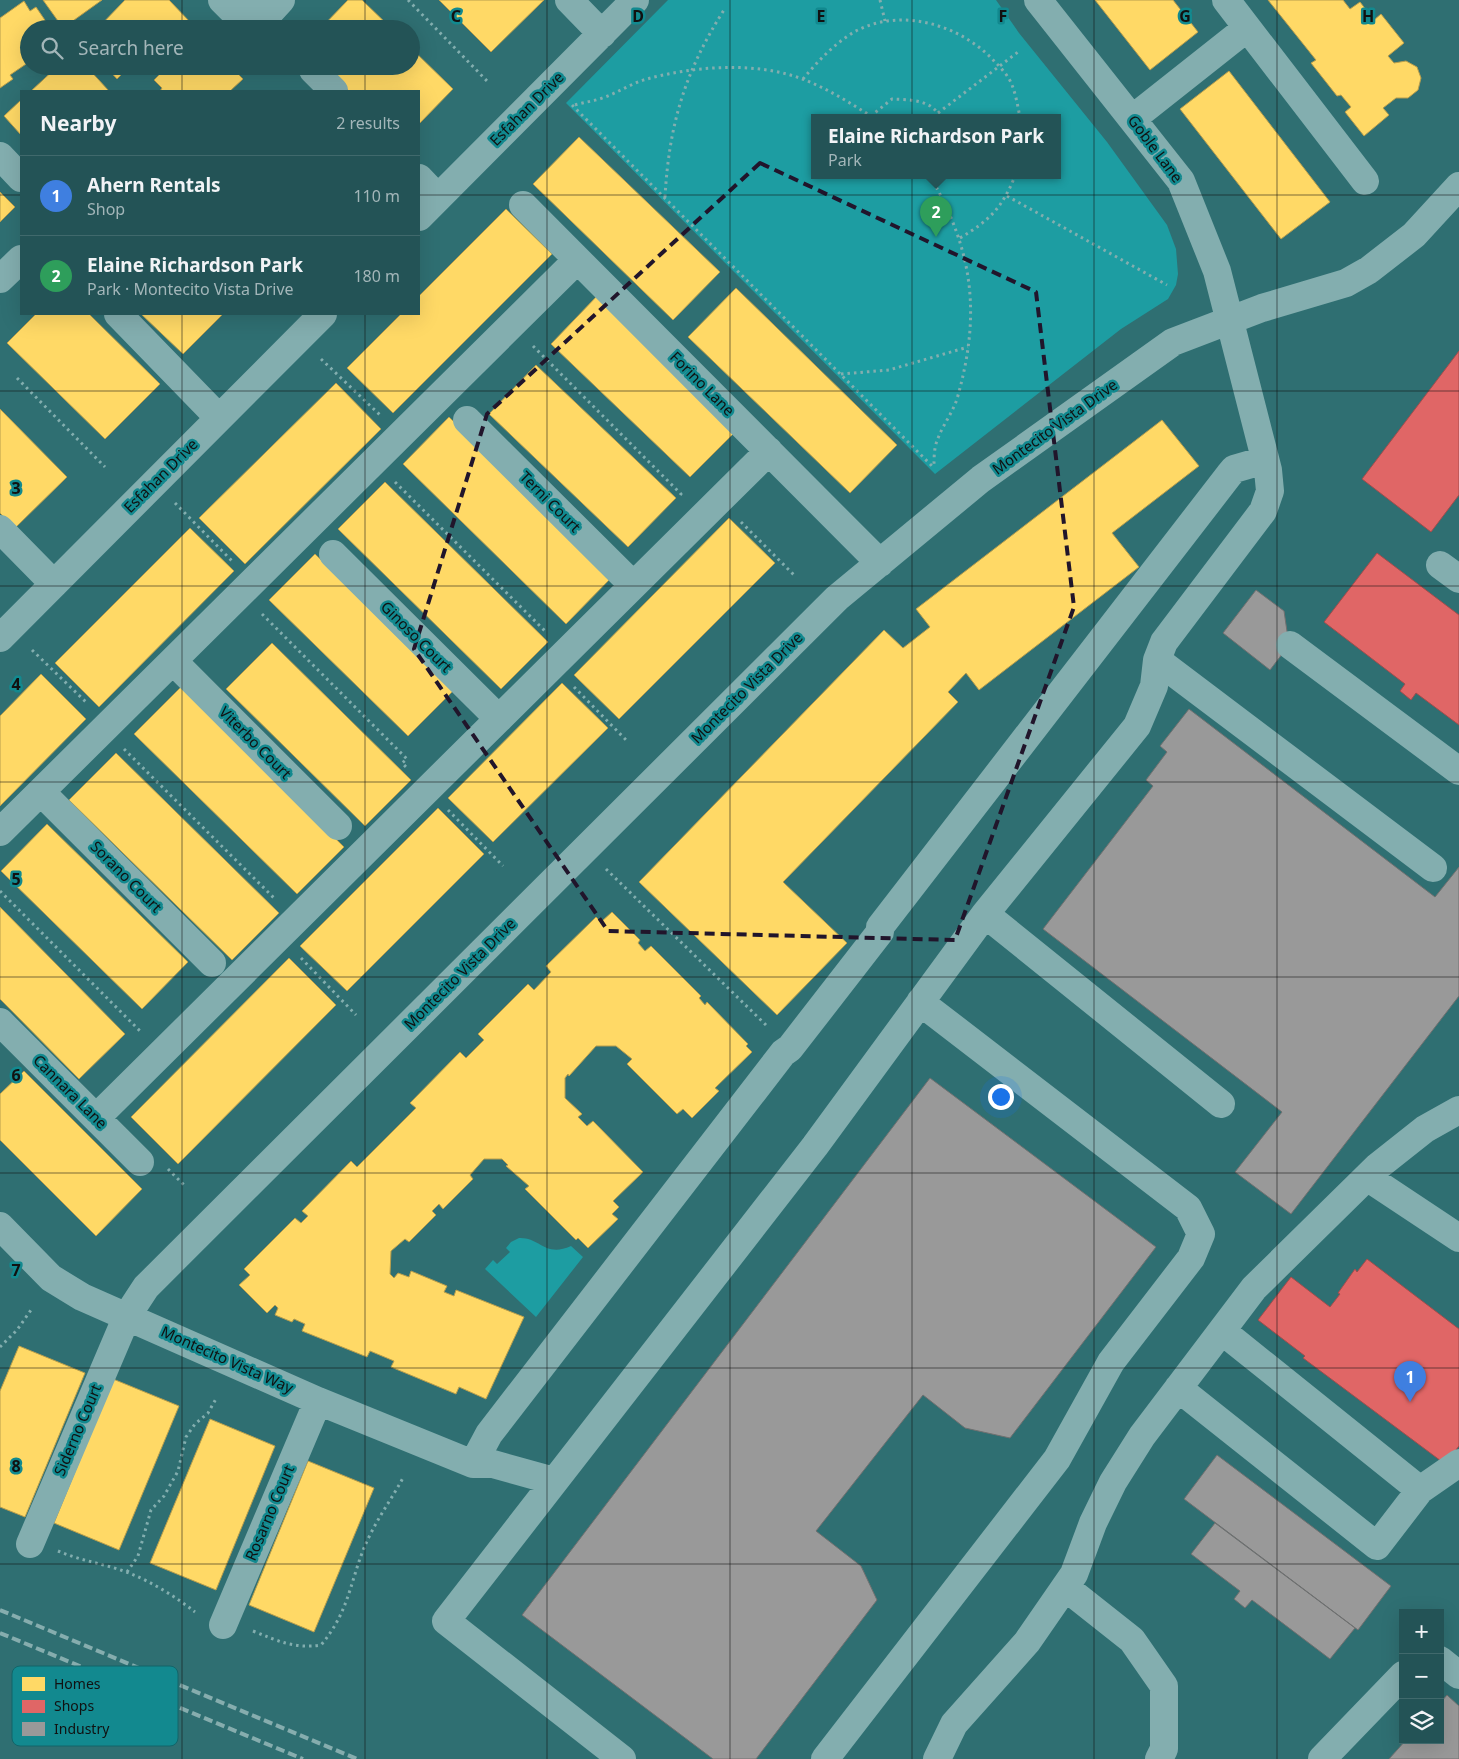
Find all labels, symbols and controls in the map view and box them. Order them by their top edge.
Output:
text: C [451,5,461,27]
text: D [632,5,644,27]
text: E [817,5,826,27]
text: F [999,5,1007,27]
text: G [1179,5,1191,27]
text: H [1362,5,1374,27]
search box [20,20,420,75]
icon: search [38,34,66,62]
text: Search here [78,35,184,61]
street label: Esfahan Drive [485,67,568,150]
text: Nearby [40,109,116,137]
street label: Goble Lane [1124,111,1188,186]
text: 2 results [336,112,400,134]
popup [811,114,1061,179]
text: Elaine Richardson Park [828,123,1044,149]
text: Park [828,149,862,171]
text: Ahern Rentals [87,172,221,198]
text: 1 [51,185,61,207]
text: 110 m [353,185,400,207]
pin: 2 [920,196,952,237]
text: Shop [87,198,125,220]
text: Elaine Richardson Park [87,252,303,278]
text: 2 [51,265,61,287]
text: 180 m [353,265,400,287]
text: Park · Montecito Vista Drive [87,278,294,300]
street label: Forino Lane [666,347,739,420]
street label: Montecito Vista Drive [988,374,1121,478]
street label: Esfahan Drive [119,434,202,517]
street label: Terni Court [516,466,586,537]
text: 3 [11,477,21,499]
street label: Ginoso Court [377,596,457,677]
street label: Montecito Vista Drive [686,627,806,747]
text: 4 [11,673,21,695]
street label: Viterbo Court [215,702,297,783]
street label: Sorano Court [87,836,167,917]
text: 5 [11,868,21,890]
street label: Montecito Vista Drive [399,913,519,1033]
street label: Cannara Lane [29,1050,112,1133]
text: 6 [11,1064,21,1086]
your location [988,1084,1014,1110]
text: 7 [11,1259,21,1281]
street label: Montecito Vista Way [158,1321,297,1397]
pin: 1 [1394,1361,1426,1402]
street label: Siderno Court [49,1380,106,1478]
text: 8 [11,1455,21,1477]
street label: Rosarno Court [240,1461,298,1563]
map controls [1399,1609,1444,1744]
button: + [1399,1609,1444,1654]
button: − [1399,1654,1444,1699]
legend [12,1666,178,1746]
text: Homes [54,1674,101,1693]
text: Shops [54,1696,94,1715]
button: layers [1399,1699,1444,1744]
text: Industry [54,1719,110,1738]

